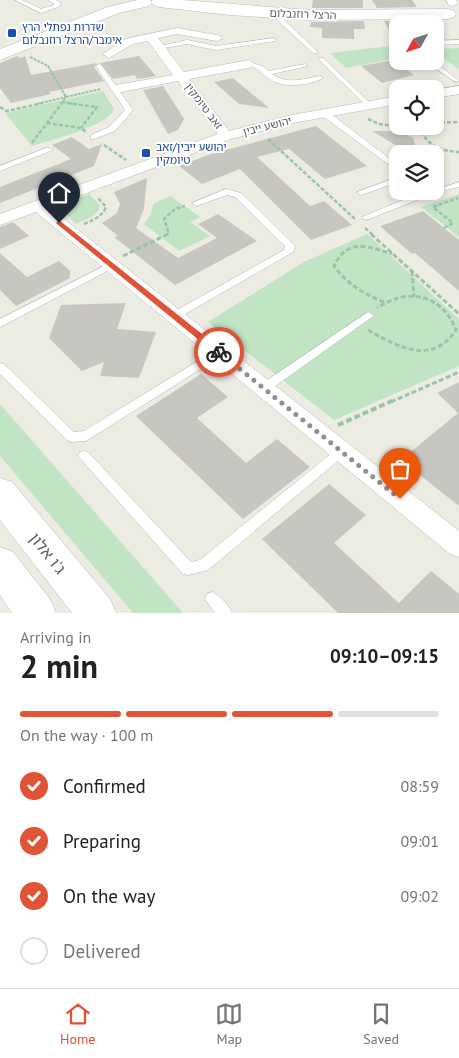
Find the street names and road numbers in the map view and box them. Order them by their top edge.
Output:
street label: הרצל רוזנבלום [269,6,337,22]
street label: זאב טיומקין [182,80,226,132]
street label: יהושע ייבין [241,113,293,139]
street label: ג'ו אלון [25,528,71,578]

